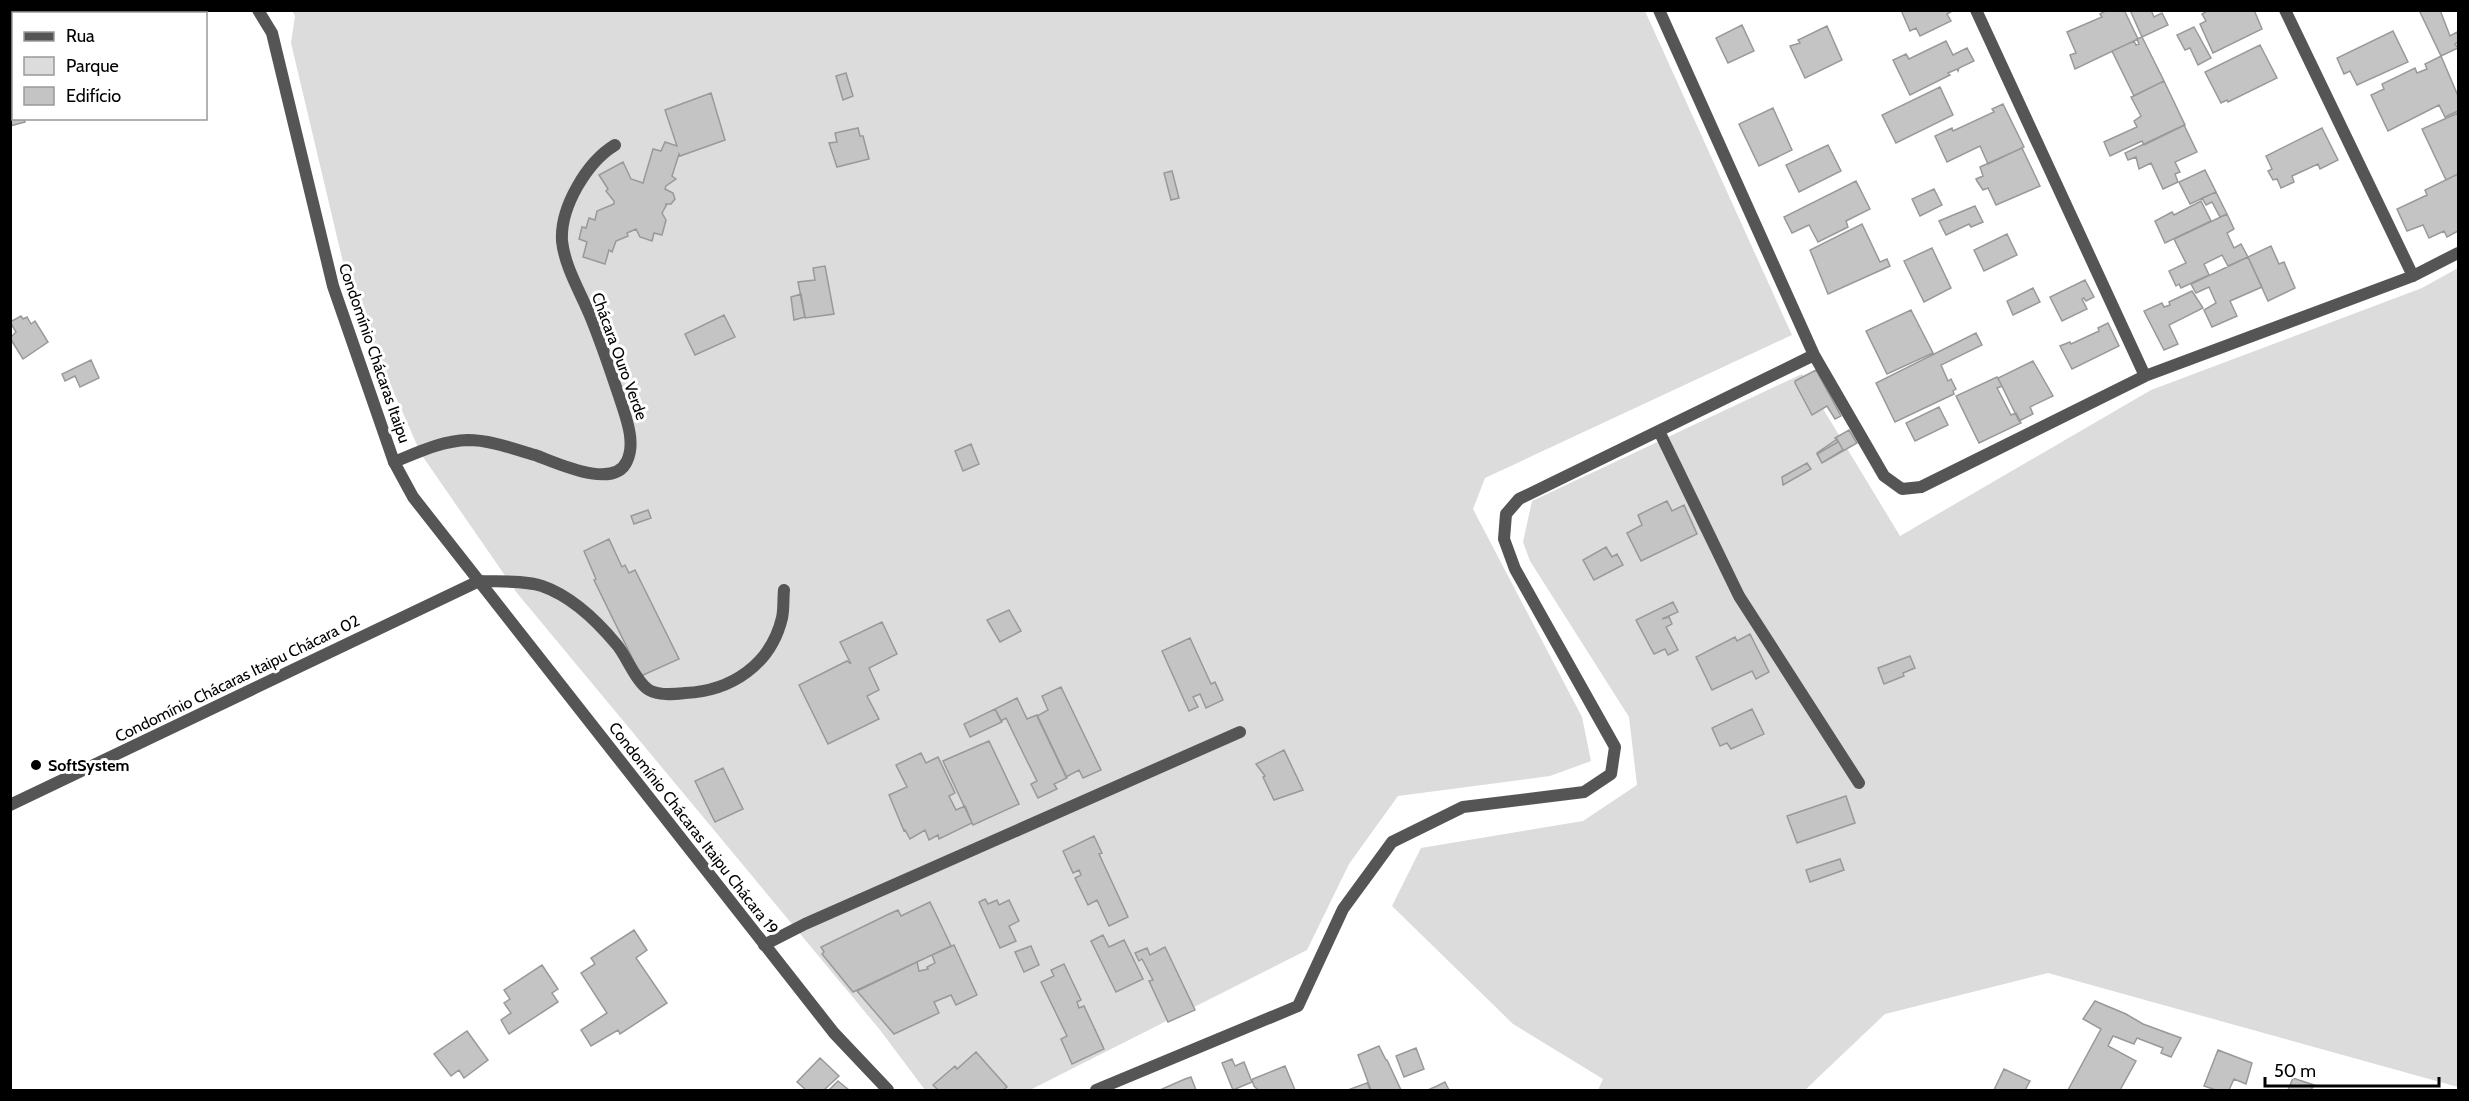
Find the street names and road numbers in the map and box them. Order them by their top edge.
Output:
street label: Condomínio Chácaras Itaipu [335,261,414,446]
street label: Chácara Ouro Verde [588,290,651,422]
street label: Condomínio Chácaras Itaipu Chácara 02 [112,611,362,746]
street label: Condomínio Chácaras Itaipu Chácara 19 [605,718,782,938]

